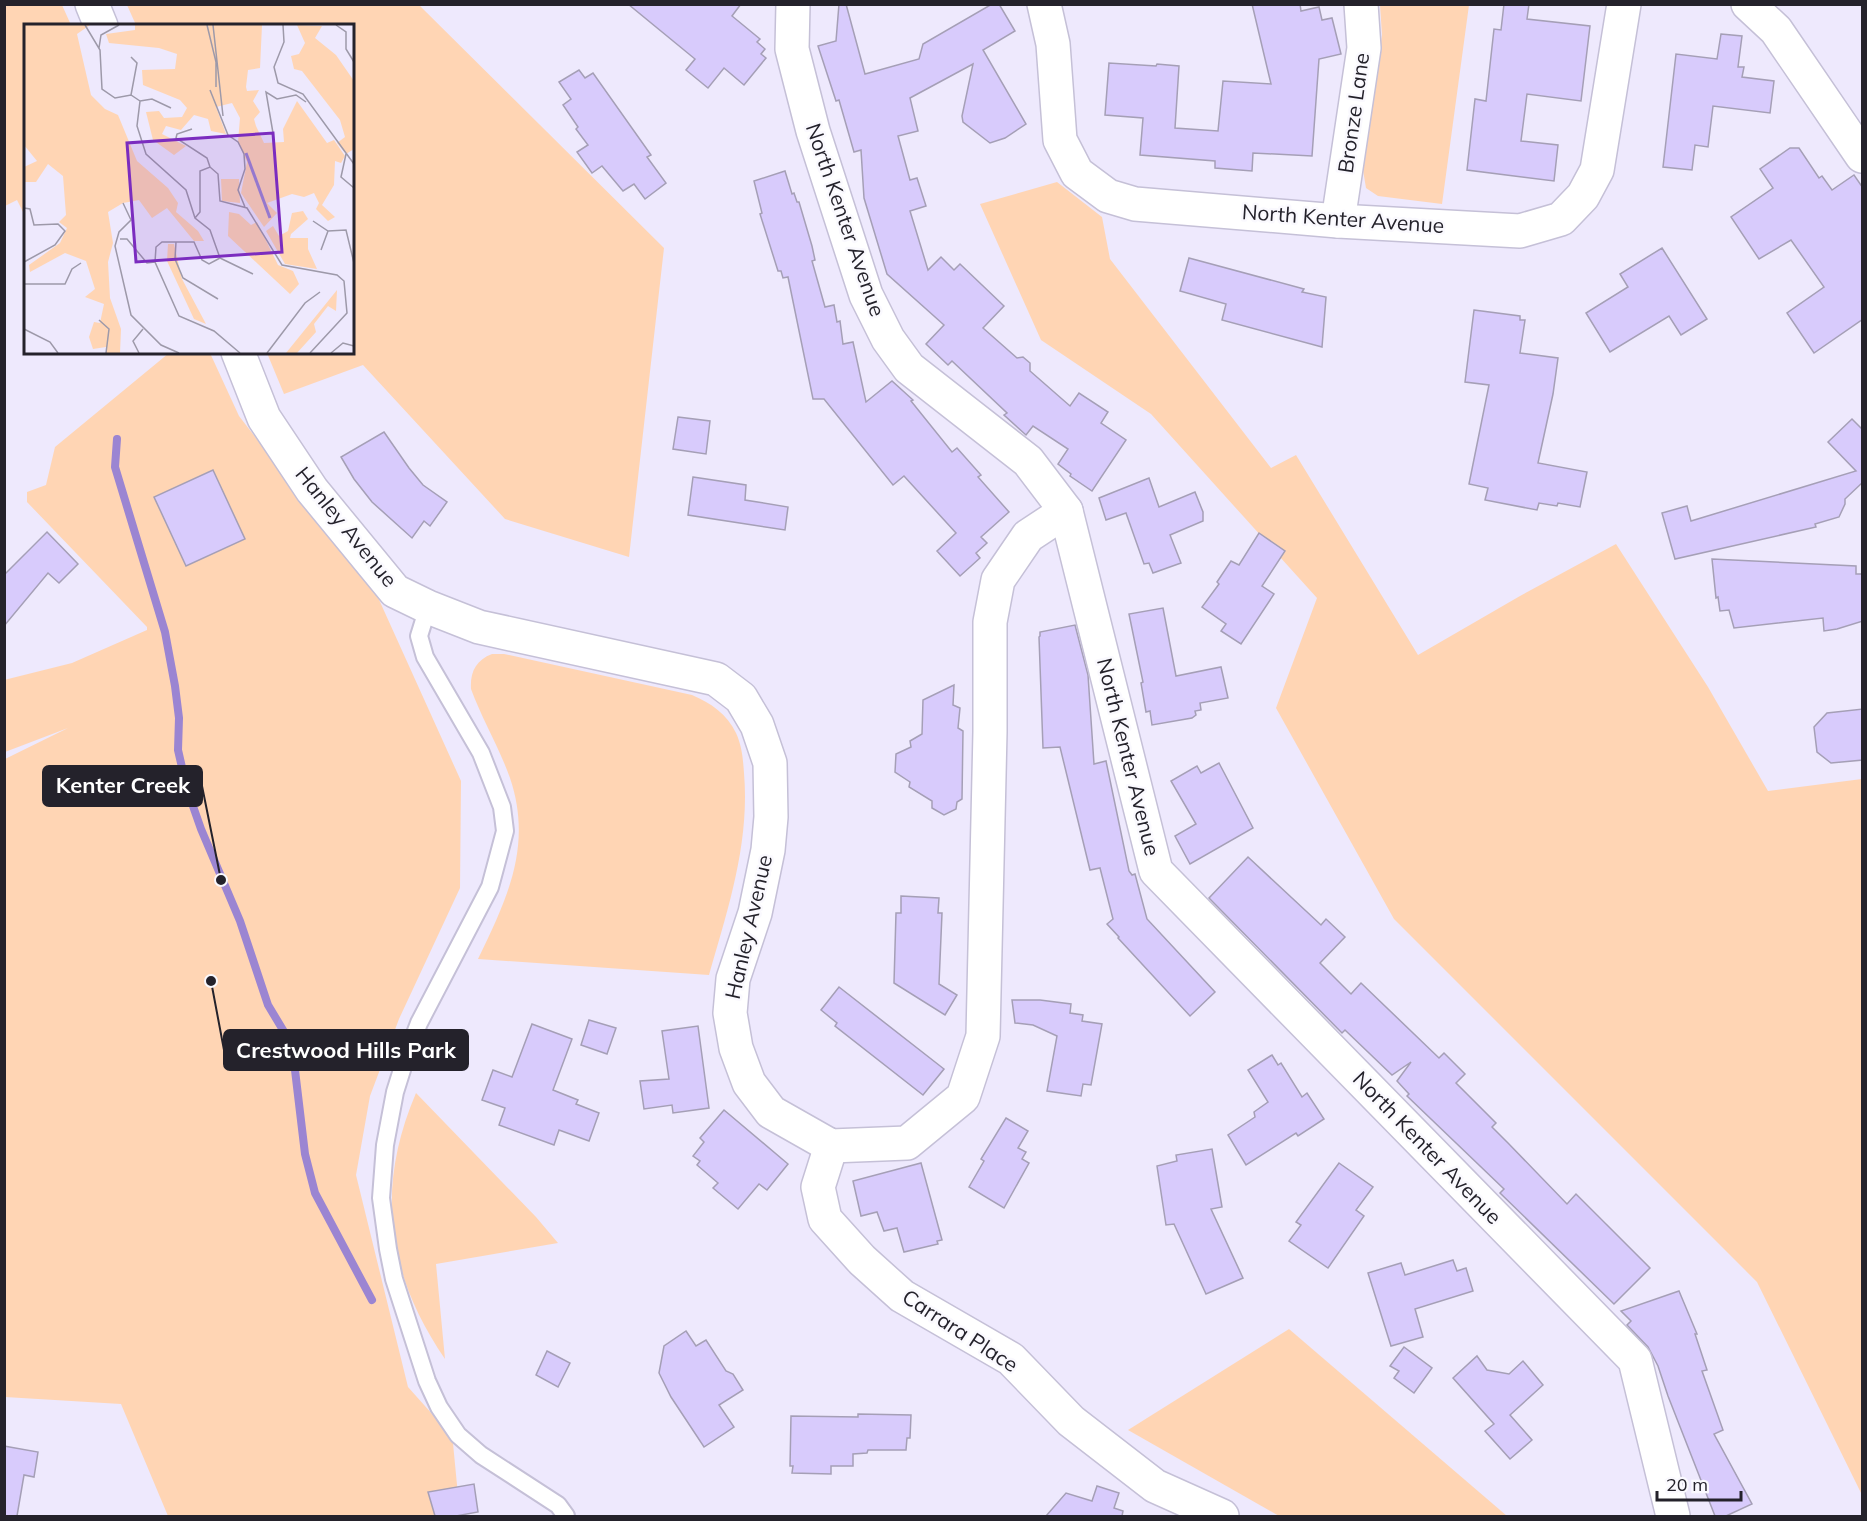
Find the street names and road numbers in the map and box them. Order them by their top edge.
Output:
street label: Bronze Lane [1332,51,1374,175]
street label: North Kenter Avenue [801,120,891,320]
street label: North Kenter Avenue [1241,198,1445,238]
street label: Hanley Avenue [290,461,403,592]
street label: North Kenter Avenue [1092,655,1166,858]
street label: Hanley Avenue [719,852,777,1001]
street label: North Kenter Avenue [1348,1065,1507,1229]
street label: Carrara Place [898,1283,1023,1377]

